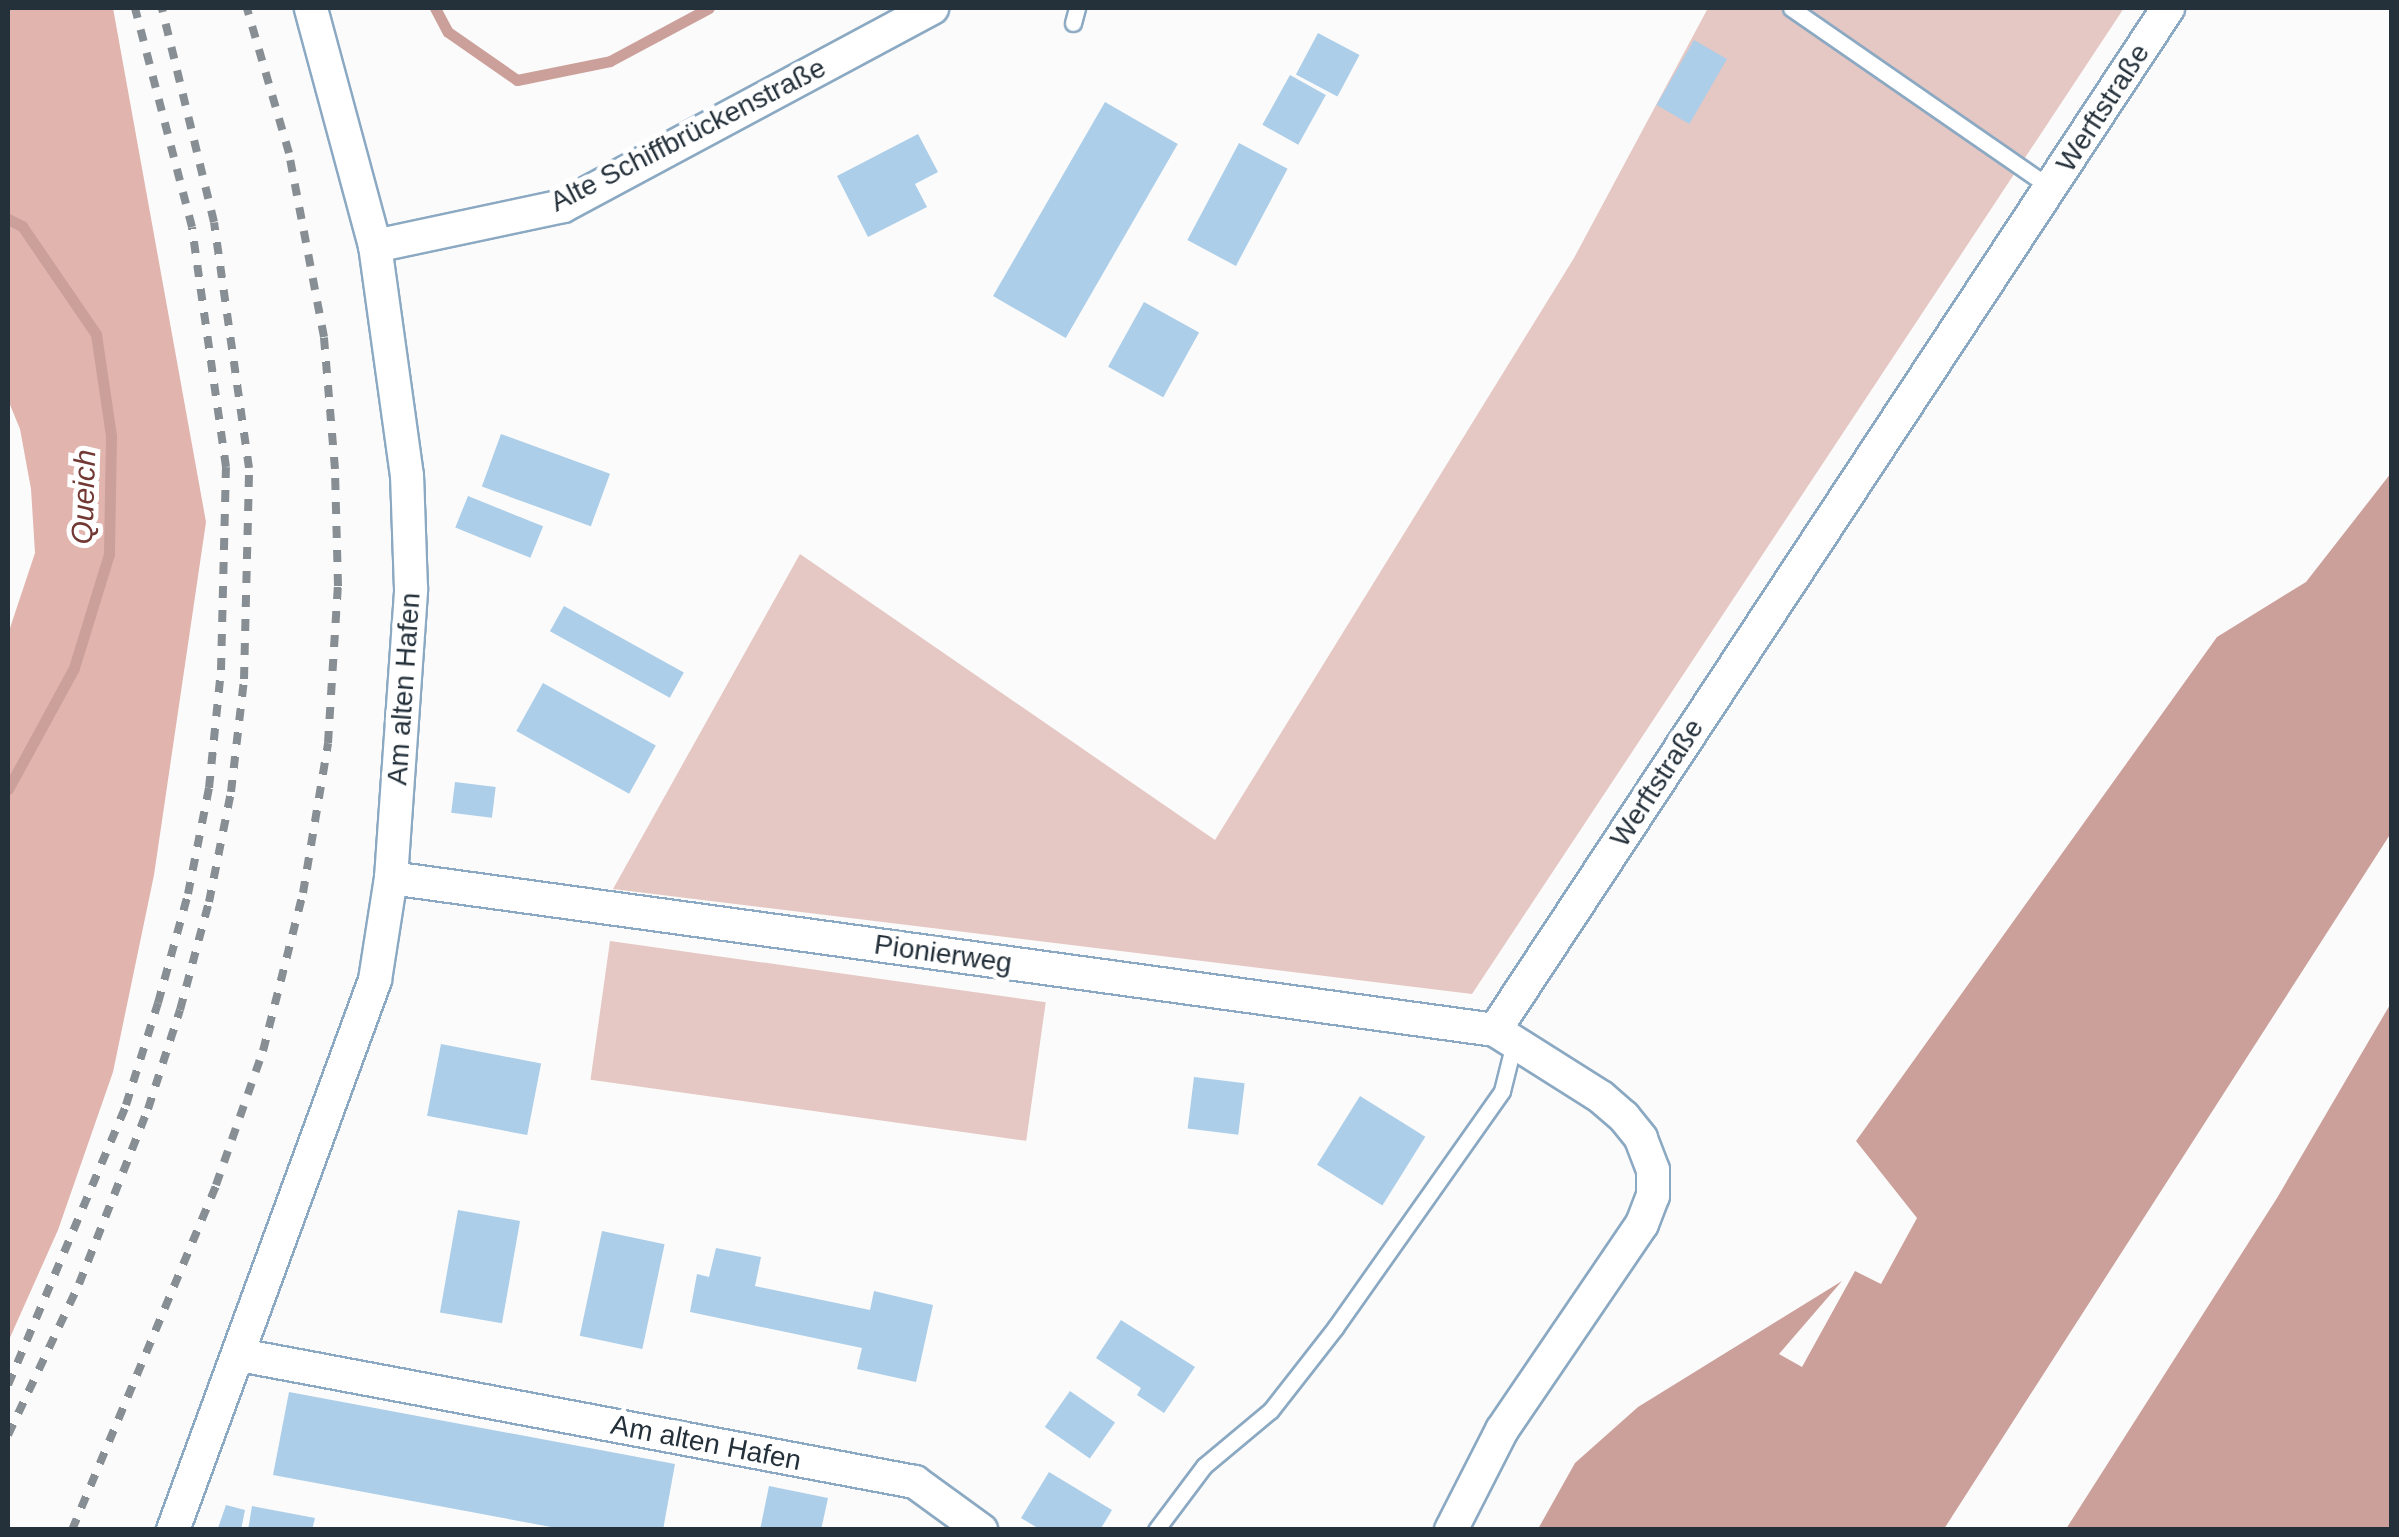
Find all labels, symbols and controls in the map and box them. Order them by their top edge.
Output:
street label: Werftstraße [2049,38,2157,178]
street label: Alte Schiffbrückenstraße [545,51,831,219]
water label: Queich [64,449,104,545]
street label: Am alten Hafen [381,592,427,786]
street label: Werftstraße [1603,713,1711,853]
street label: Pionierweg [872,928,1014,980]
street label: Am alten Hafen [608,1408,804,1478]

